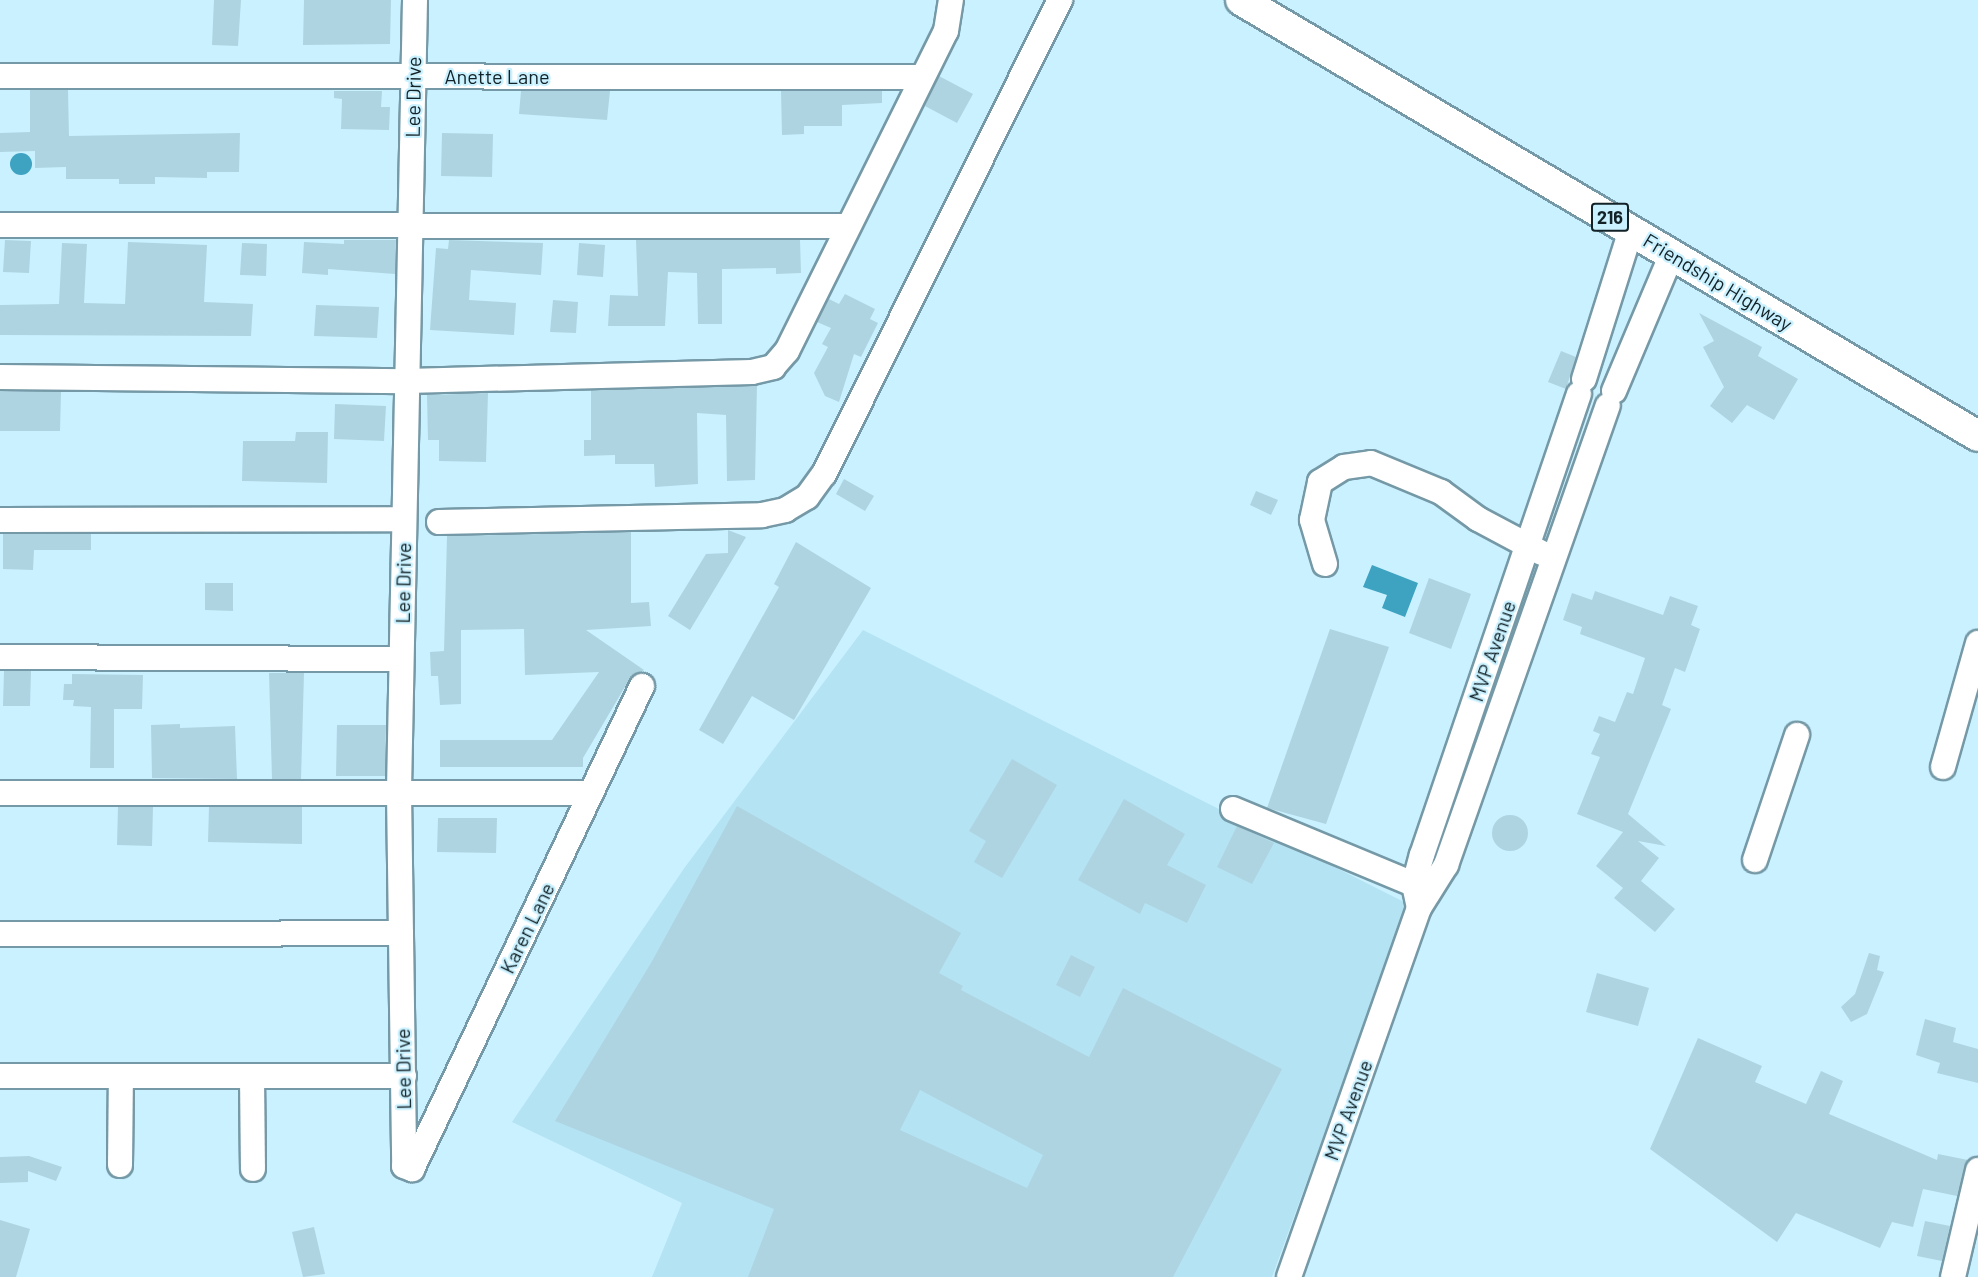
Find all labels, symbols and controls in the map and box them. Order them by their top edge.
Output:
street label: Lee Drive [400,56,426,138]
street label: Anette Lane [444,64,550,88]
road number: 216 [1590,202,1630,232]
street label: Friendship Highway [1639,228,1797,336]
street label: Lee Drive [390,542,416,624]
street label: MVP Avenue [1464,597,1520,705]
street label: Karen Lane [495,879,559,977]
street label: Lee Drive [390,1028,416,1110]
street label: MVP Avenue [1319,1056,1377,1164]

